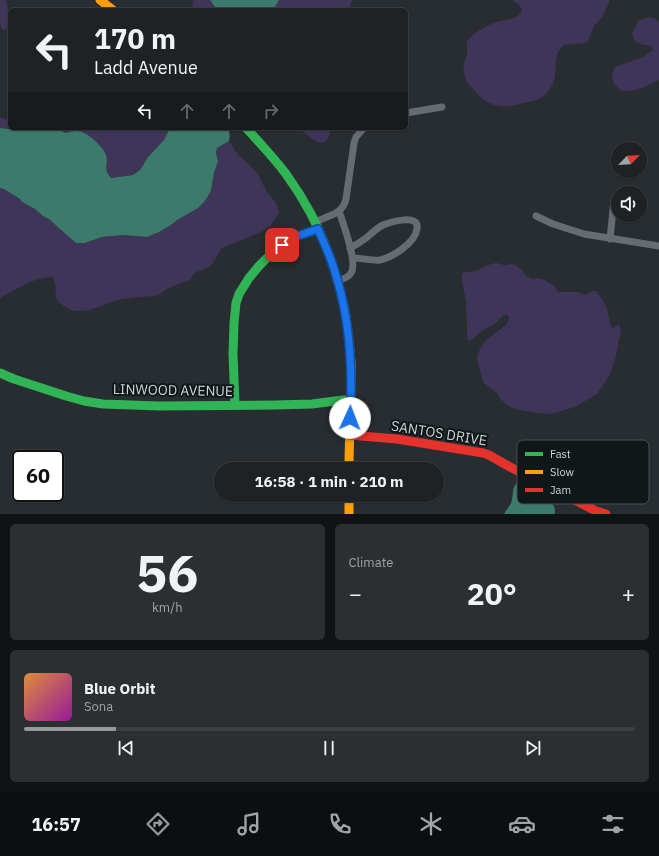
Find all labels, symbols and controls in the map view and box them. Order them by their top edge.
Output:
text: 170 m [94,20,176,57]
icon: left [28,24,80,76]
text: Ladd Avenue [94,56,198,79]
icon: left [134,100,156,122]
icon: ahead [176,100,198,122]
icon: ahead [218,100,240,122]
icon: right [260,100,282,122]
north arrow [611,142,647,178]
map controls [611,142,647,222]
button: sound [611,186,647,222]
pin [265,228,299,262]
icon: arrive [271,234,293,256]
street label: LINWOOD AVENUE [113,380,233,400]
position arrow [329,397,371,439]
street label: SANTOS DRIVE [390,417,488,449]
legend [517,440,649,504]
text: Fast [550,447,571,461]
speed limit sign: 60 [12,450,64,502]
text: Slow [550,465,574,479]
text: 16:58 · 1 min · 210 m [255,472,403,491]
text: Jam [550,483,571,497]
text: 56 [136,539,198,606]
text: Climate [349,554,393,571]
text: 20° [467,574,517,613]
text: − [349,579,362,608]
text: + [622,579,635,608]
text: km/h [152,599,183,616]
text: Blue Orbit [84,679,155,698]
text: Sona [84,698,113,715]
icon: previous [115,737,137,759]
icon: pause [318,737,340,759]
icon: next [522,737,544,759]
icon: directions [144,810,172,838]
icon: music [235,810,263,838]
icon: phone [326,810,354,838]
icon: climate [417,810,445,838]
icon: car [508,810,536,838]
icon: filters [599,810,627,838]
text: 16:57 [32,813,81,836]

